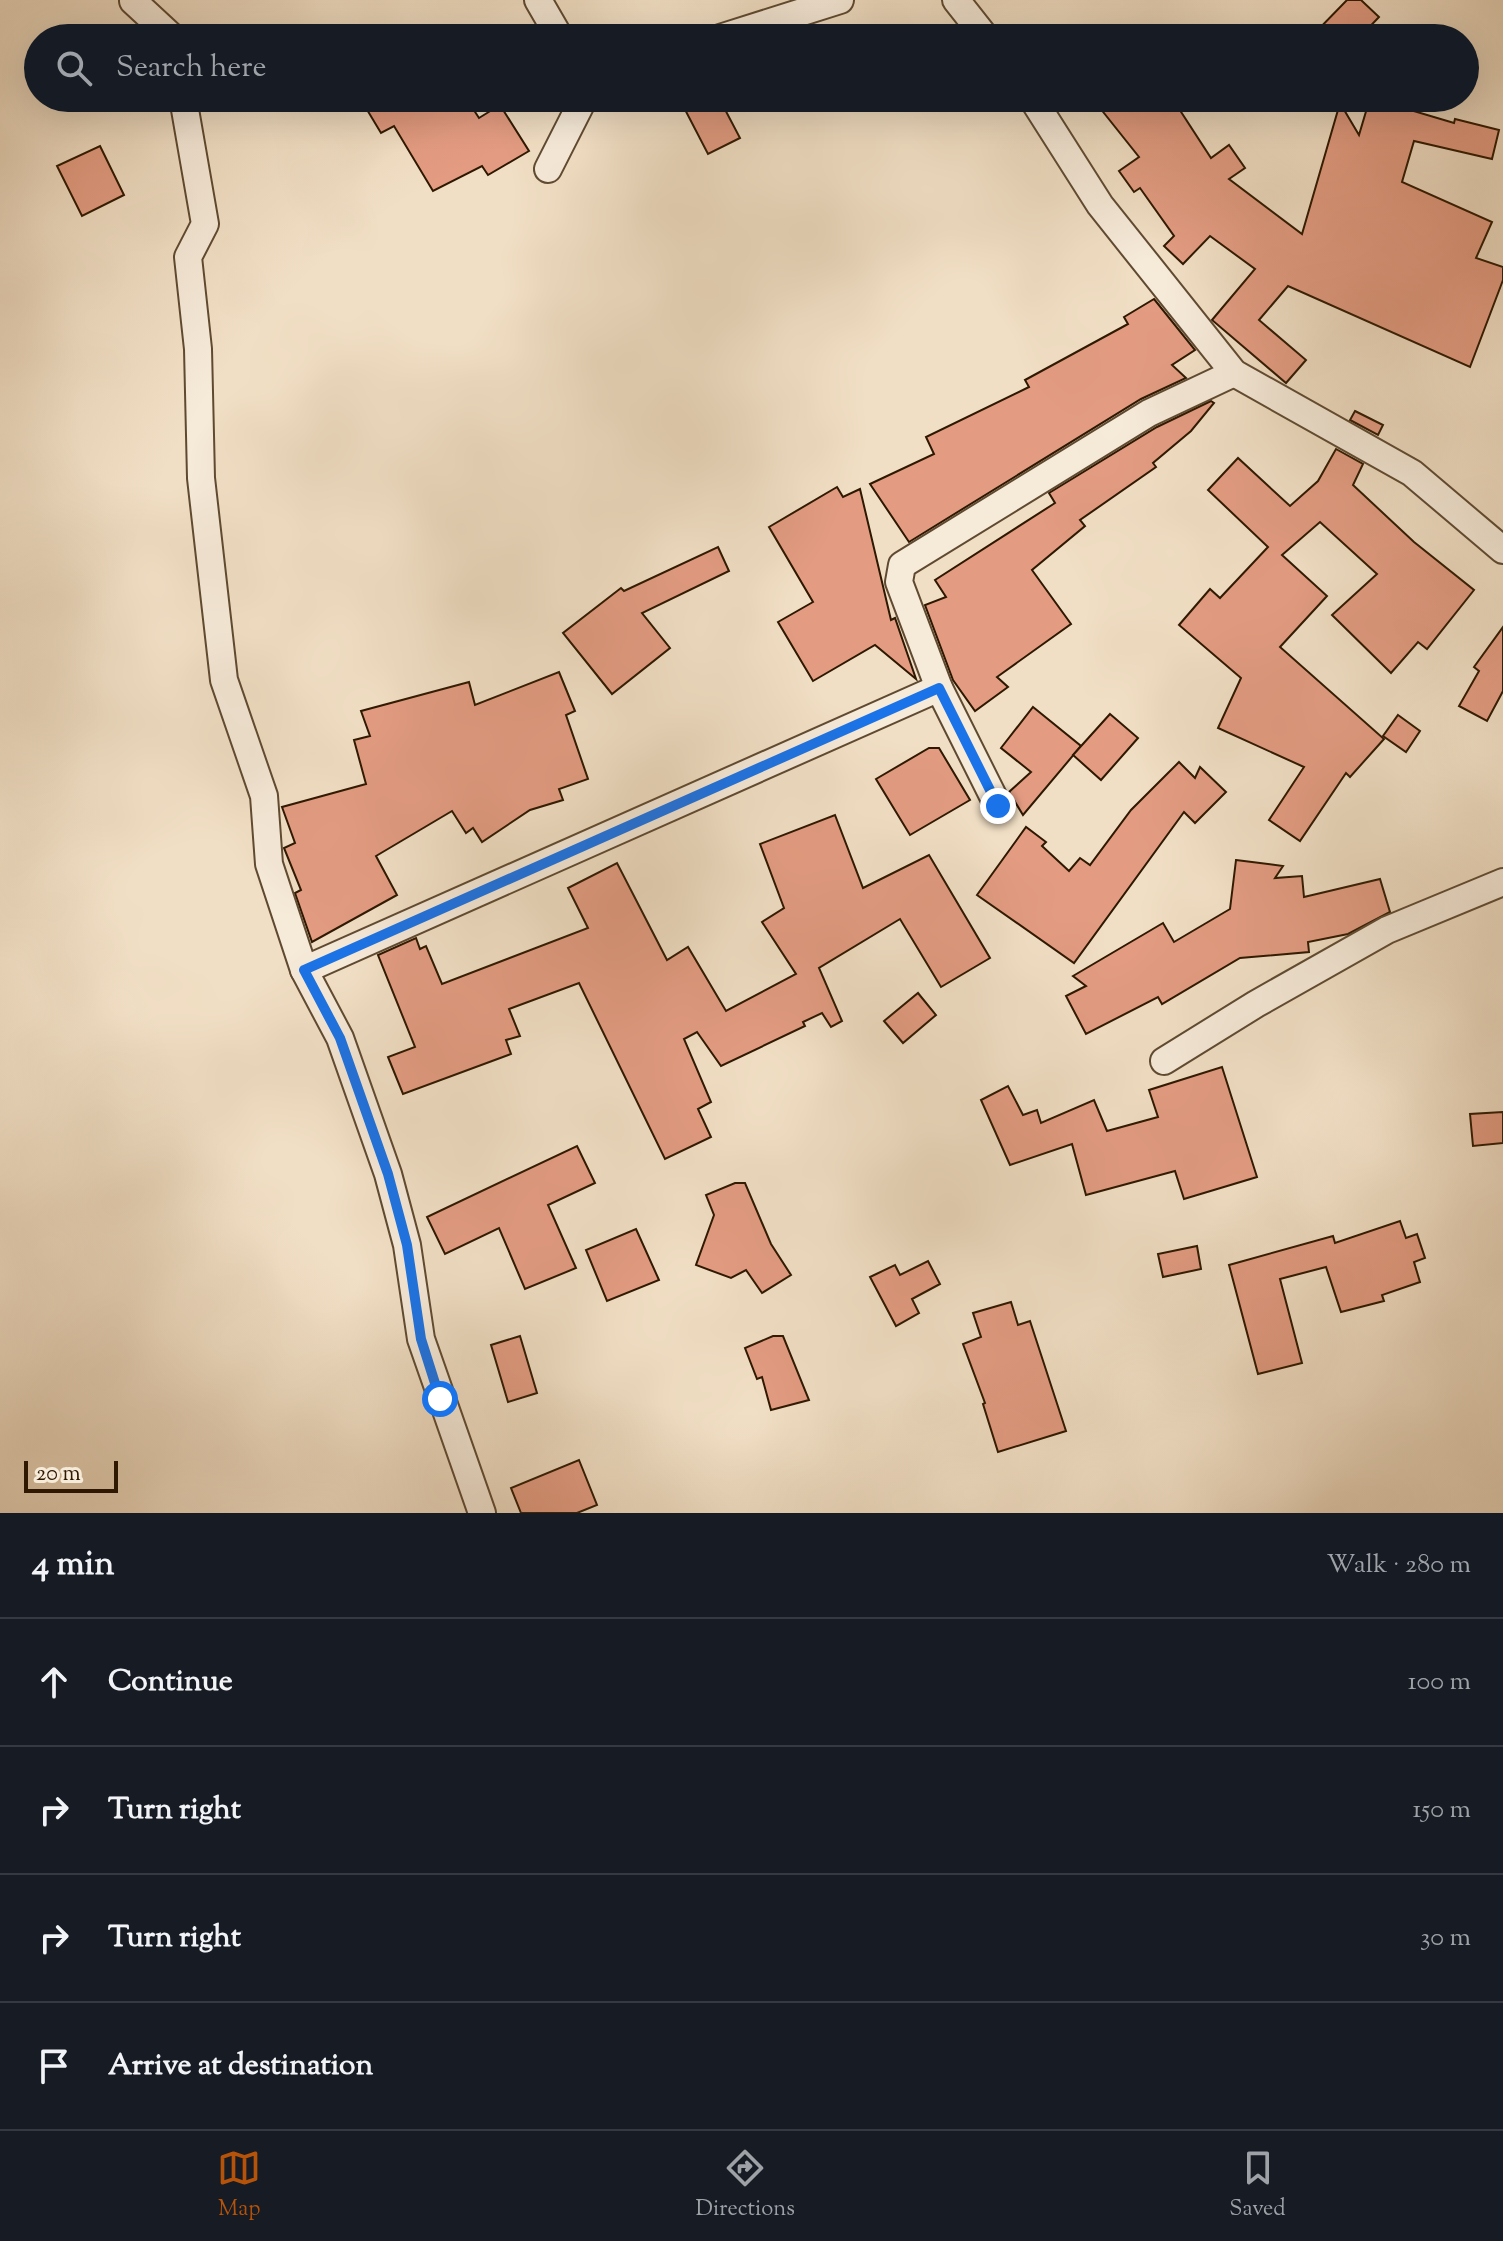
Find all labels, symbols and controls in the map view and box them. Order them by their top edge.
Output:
search box [24,24,1479,112]
icon: search [52,46,96,90]
text: Search here [116,47,266,90]
route end [980,788,1016,824]
route start [422,1381,458,1417]
scale bar [24,1457,118,1493]
text: 20 m [36,1459,81,1491]
text: 4 min [32,1541,114,1590]
text: Walk · 280 m [1326,1547,1471,1584]
icon: ahead [32,1660,76,1704]
text: Continue [108,1661,233,1704]
text: 100 m [1408,1664,1471,1701]
icon: right [32,1788,76,1832]
text: Turn right [108,1789,241,1832]
text: 150 m [1412,1792,1471,1829]
icon: right [32,1916,76,1960]
text: Turn right [108,1917,241,1960]
text: 30 m [1420,1920,1471,1957]
icon: arrive [32,2044,76,2088]
text: Arrive at destination [108,2045,373,2088]
tab: Map [217,2146,261,2226]
tab: Directions [696,2146,795,2226]
tab: Saved [1229,2146,1286,2226]

